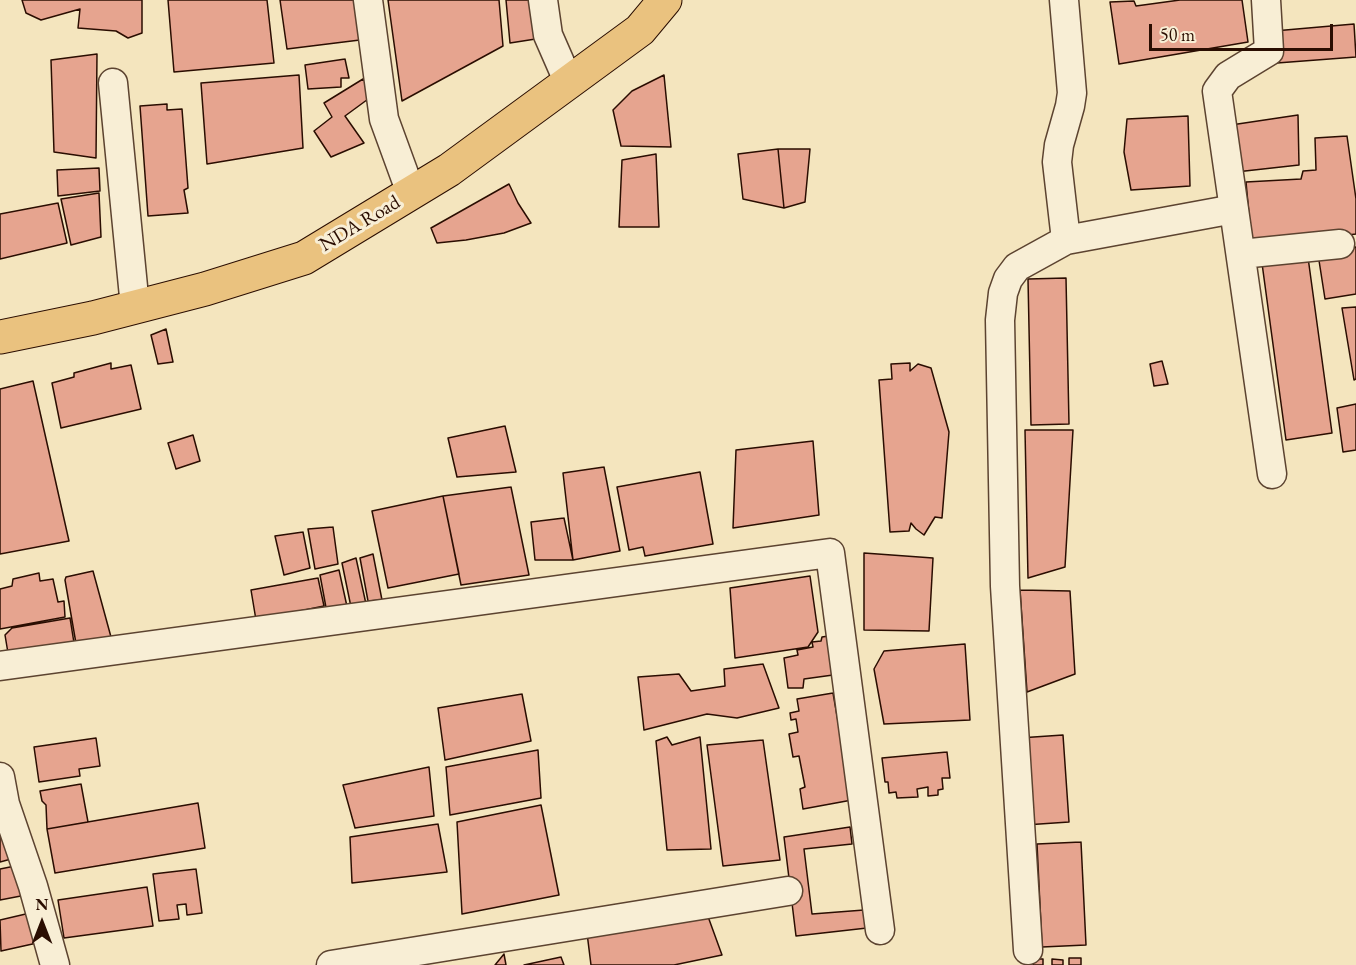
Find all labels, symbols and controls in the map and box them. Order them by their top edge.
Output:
scale bar [1152,12,1336,50]
text: 50 m [1160,23,1195,46]
street label: NDA Road [315,191,405,257]
north arrow [12,893,72,953]
text: N [36,894,48,915]

